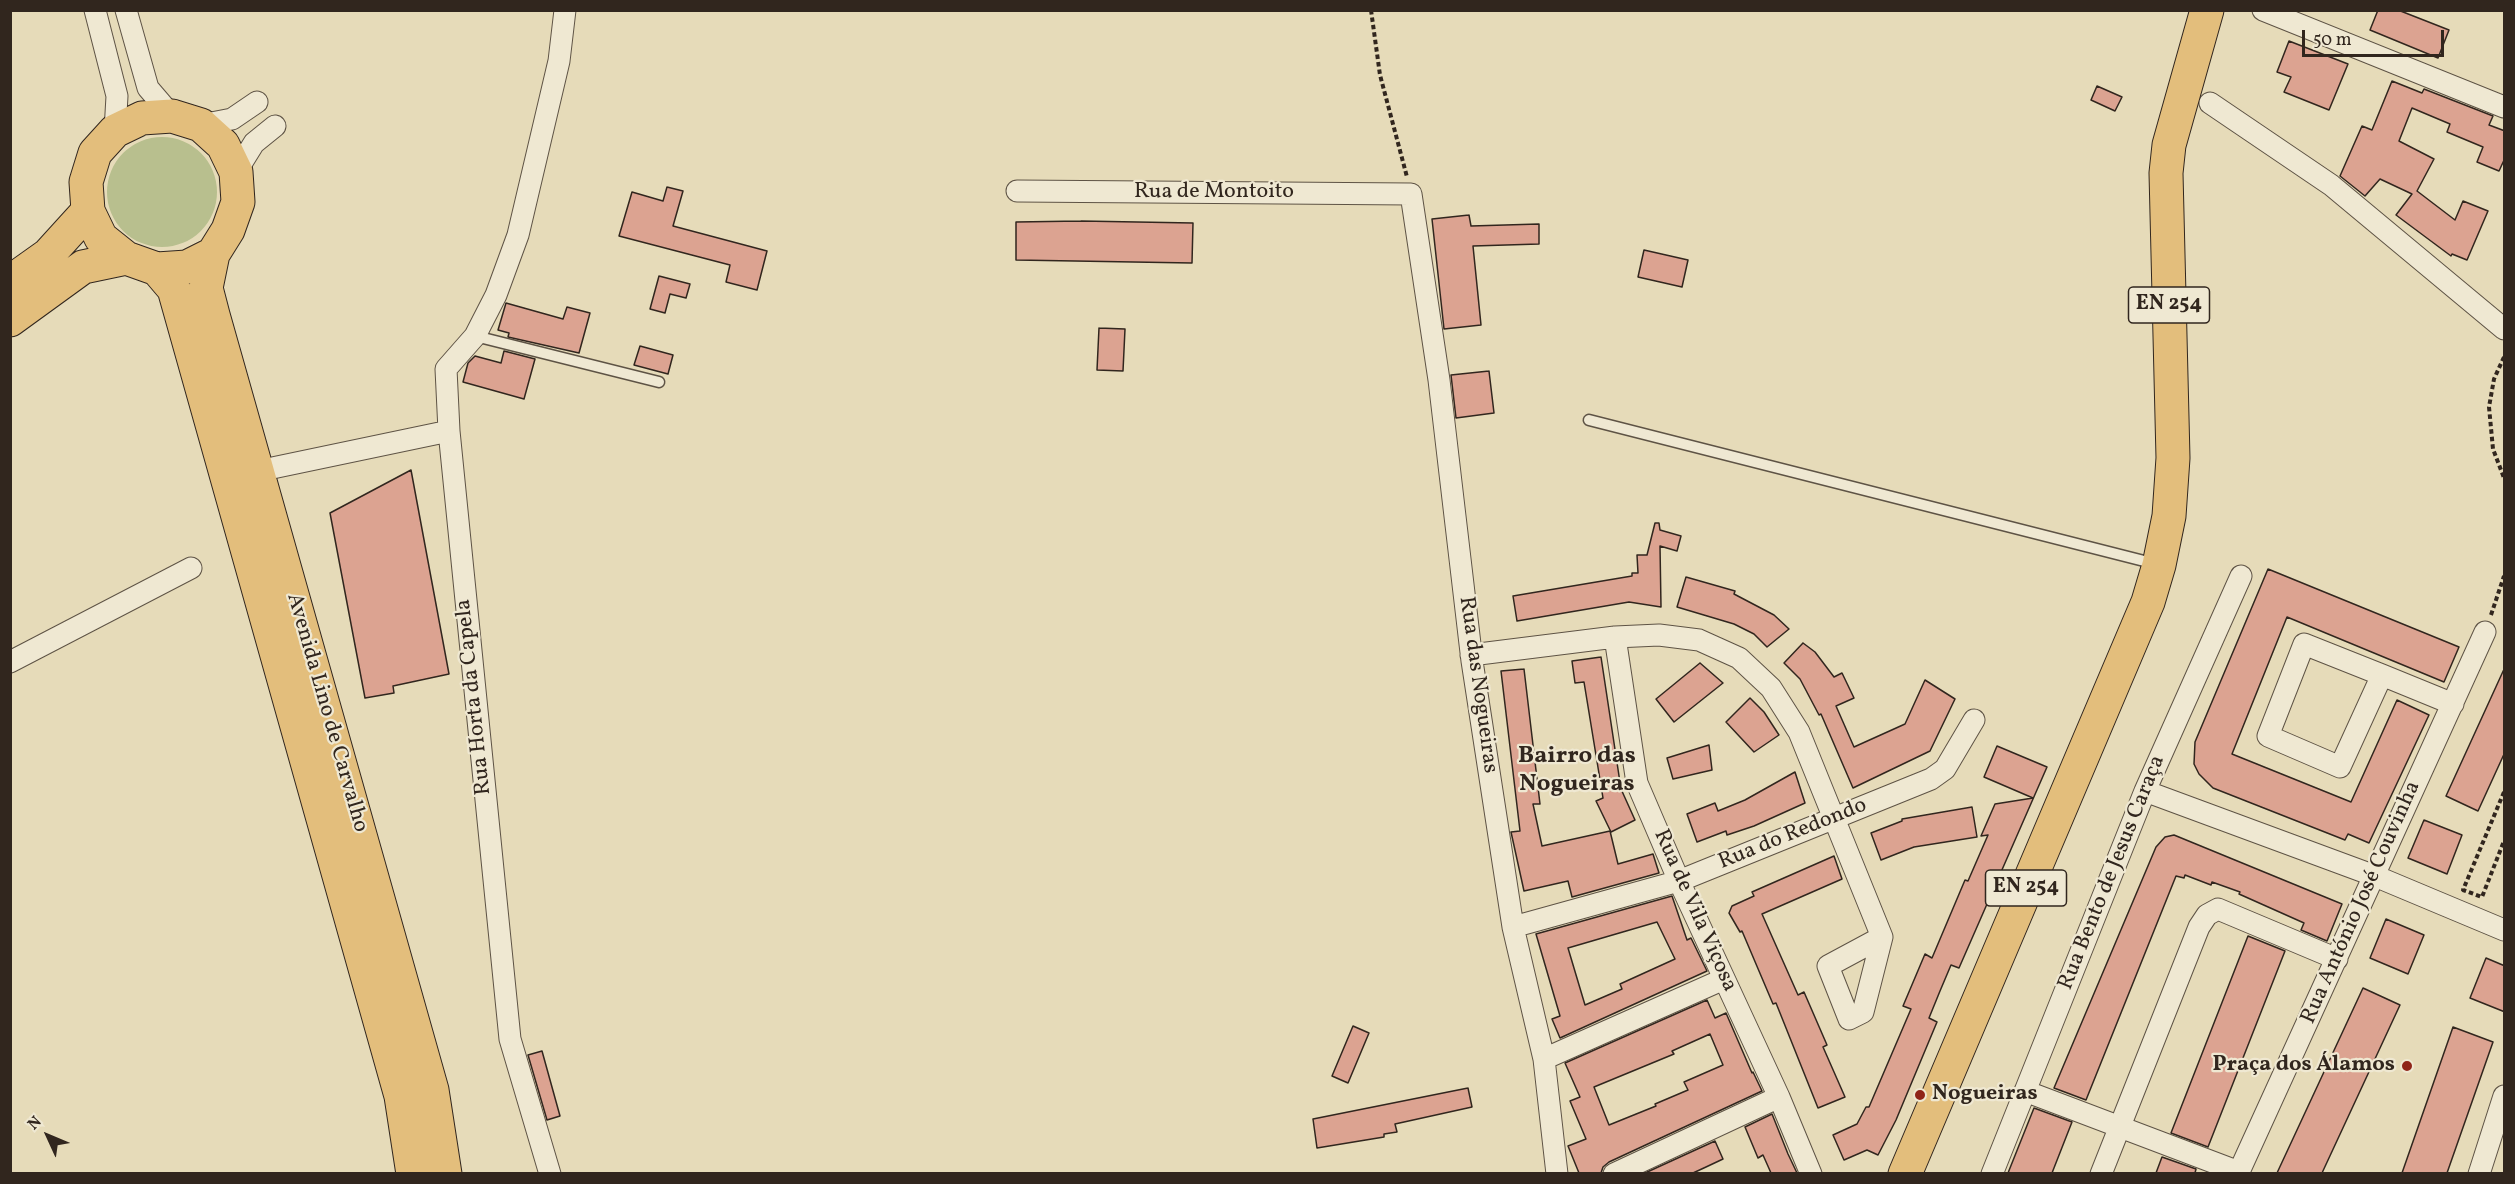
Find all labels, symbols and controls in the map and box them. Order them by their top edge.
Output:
scale bar [2305,18,2448,56]
text: 50 m [2313,28,2352,53]
street label: Rua de Montoito [1134,180,1294,206]
road number: EN 254 [2128,287,2210,323]
street label: Avenida Lino de Carvalho [279,590,373,836]
street label: Rua das Nogueiras [1452,595,1502,775]
street label: Rua Horta da Capela [452,598,498,796]
district label: Bairro das Nogueiras [1518,744,1636,800]
street label: Rua Bento de Jesus Caraça [2054,752,2172,994]
street label: Rua António José Couvinha [2296,778,2428,1028]
street label: Rua do Redondo [1715,793,1871,877]
street label: Rua de Vila Viçosa [1646,826,1742,996]
road number: EN 254 [1986,870,2066,906]
place label: Praça dos Álamos [2212,1053,2395,1079]
marker: Praça dos Álamos [2400,1059,2414,1073]
place label: Nogueiras [1932,1082,2038,1108]
marker: Nogueiras [1913,1088,1927,1102]
north arrow [18,1106,78,1166]
text: N [23,1112,47,1135]

